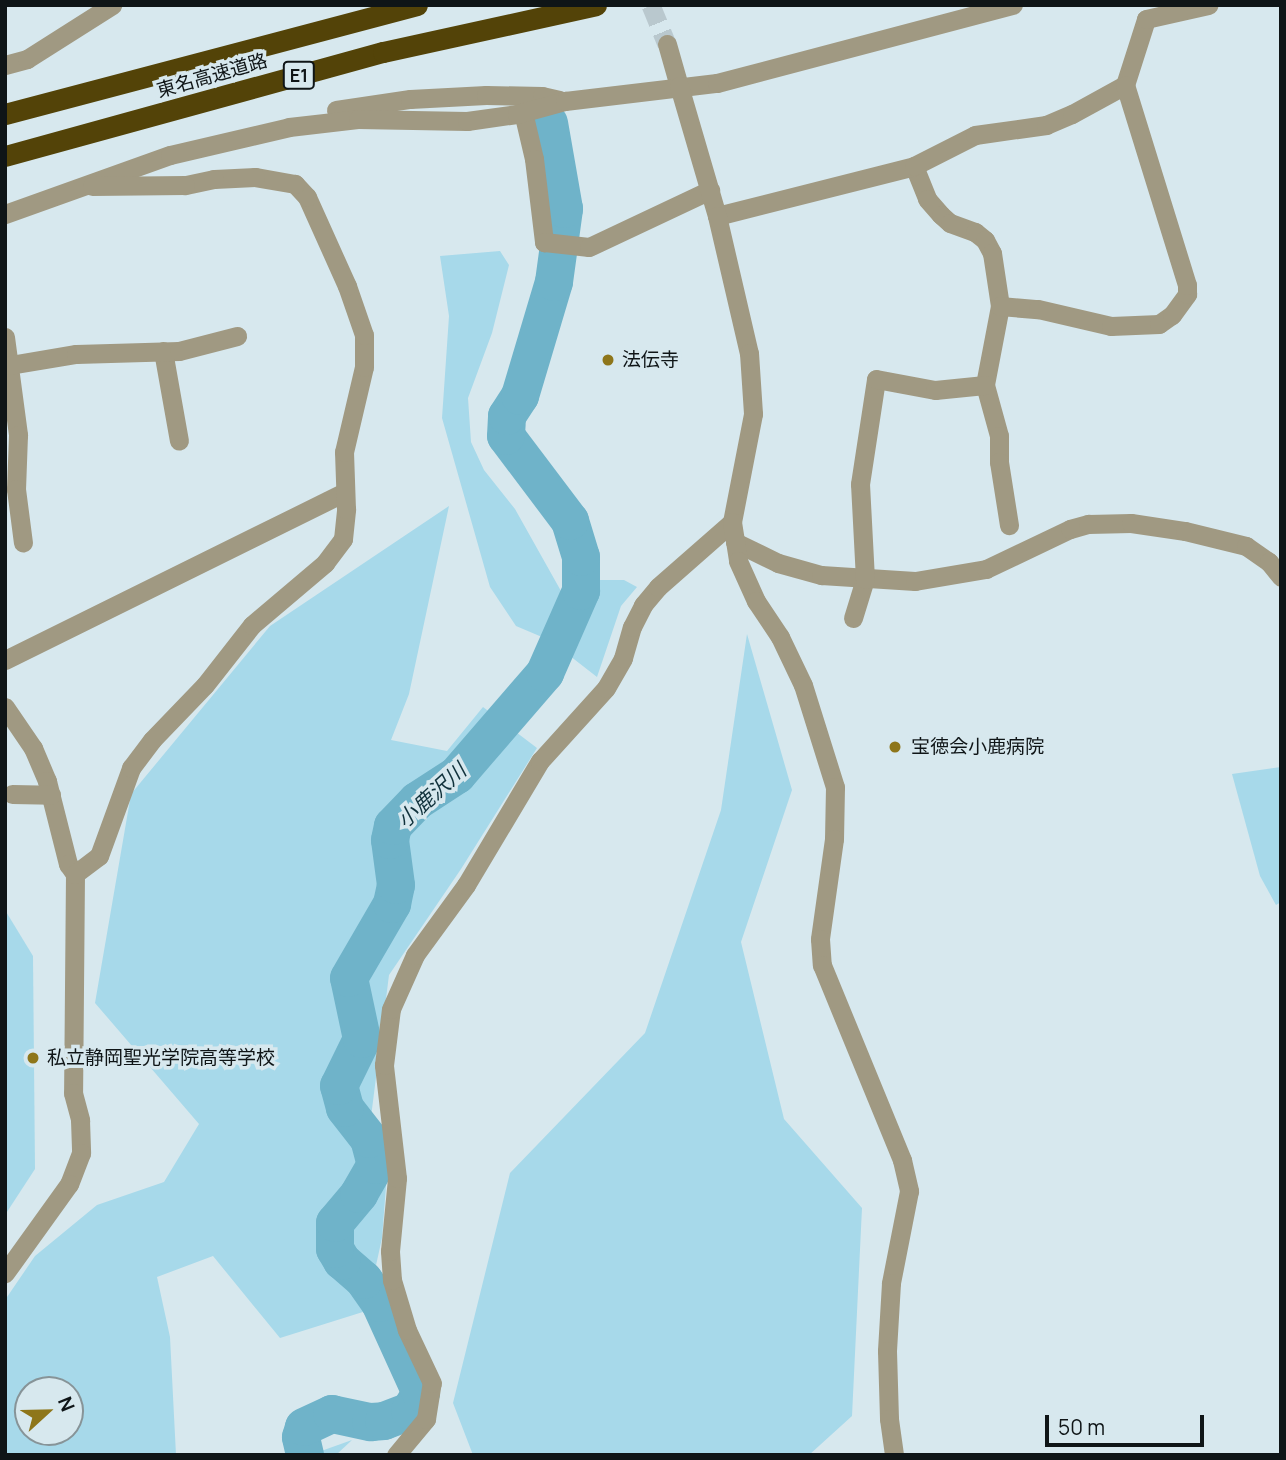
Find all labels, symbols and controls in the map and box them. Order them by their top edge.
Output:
street label: 東名高速道路 [154,49,270,103]
road number: E1 [282,60,316,90]
place label: 法伝寺 [622,349,679,371]
marker: 法伝寺 [600,352,616,368]
place label: 宝徳会小鹿病院 [911,736,1044,758]
marker: 宝徳会小鹿病院 [885,737,905,757]
water label: 小鹿沢川 [391,758,471,832]
place label: 私立静岡聖光学院高等学校 [47,1047,275,1069]
marker: 私立静岡聖光学院高等学校 [25,1050,41,1066]
north arrow [14,1376,84,1446]
text: N [52,1393,81,1415]
scale bar [1048,1400,1207,1444]
text: 50 m [1058,1413,1105,1441]

